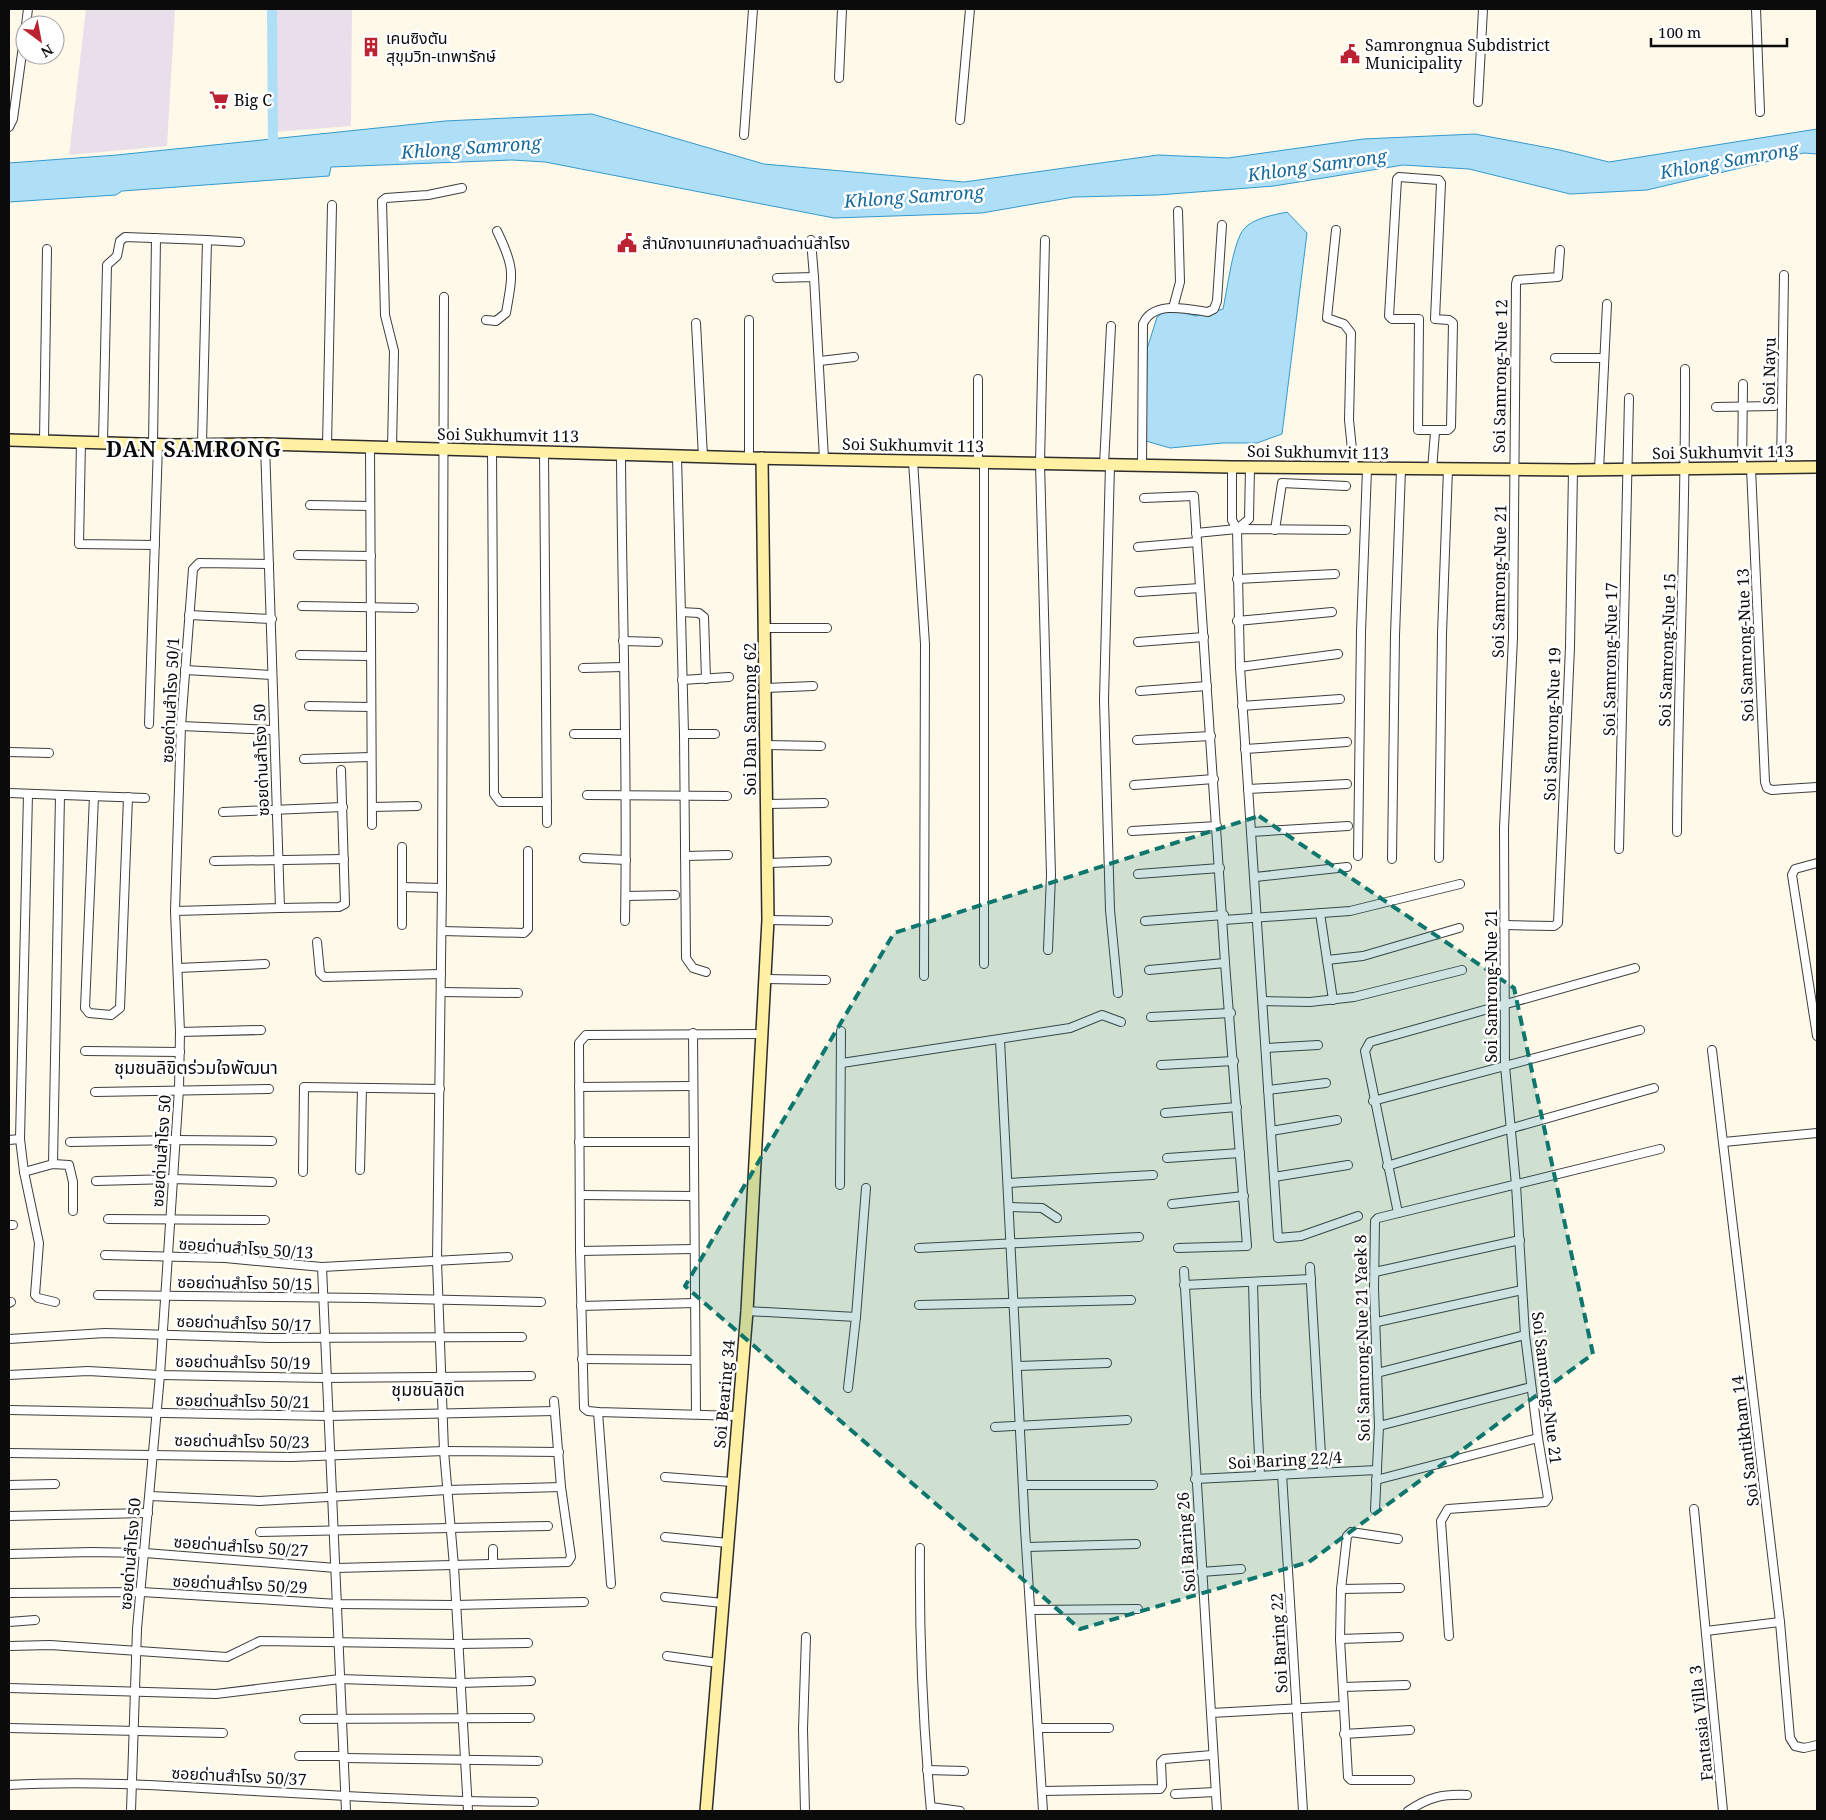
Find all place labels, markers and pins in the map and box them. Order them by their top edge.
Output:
place label: เคนซิงตัน สุขุมวิท-เทพารักษ์ [386,27,496,67]
place label: Samrongnua Subdistrict Municipality [1365,34,1550,74]
building icon: เคนซิงตัน สุขุมวิท-เทพารักษ์ [360,36,382,58]
public building icon: Samrongnua Subdistrict Municipality [1339,43,1361,65]
supermarket icon: Big C [208,89,230,111]
place label: Big C [234,89,272,111]
public building icon: สำนักงานเทศบาลตำบลด่านสำโรง [616,232,638,254]
place label: สำนักงานเทศบาลตำบลด่านสำโรง [642,232,850,254]

